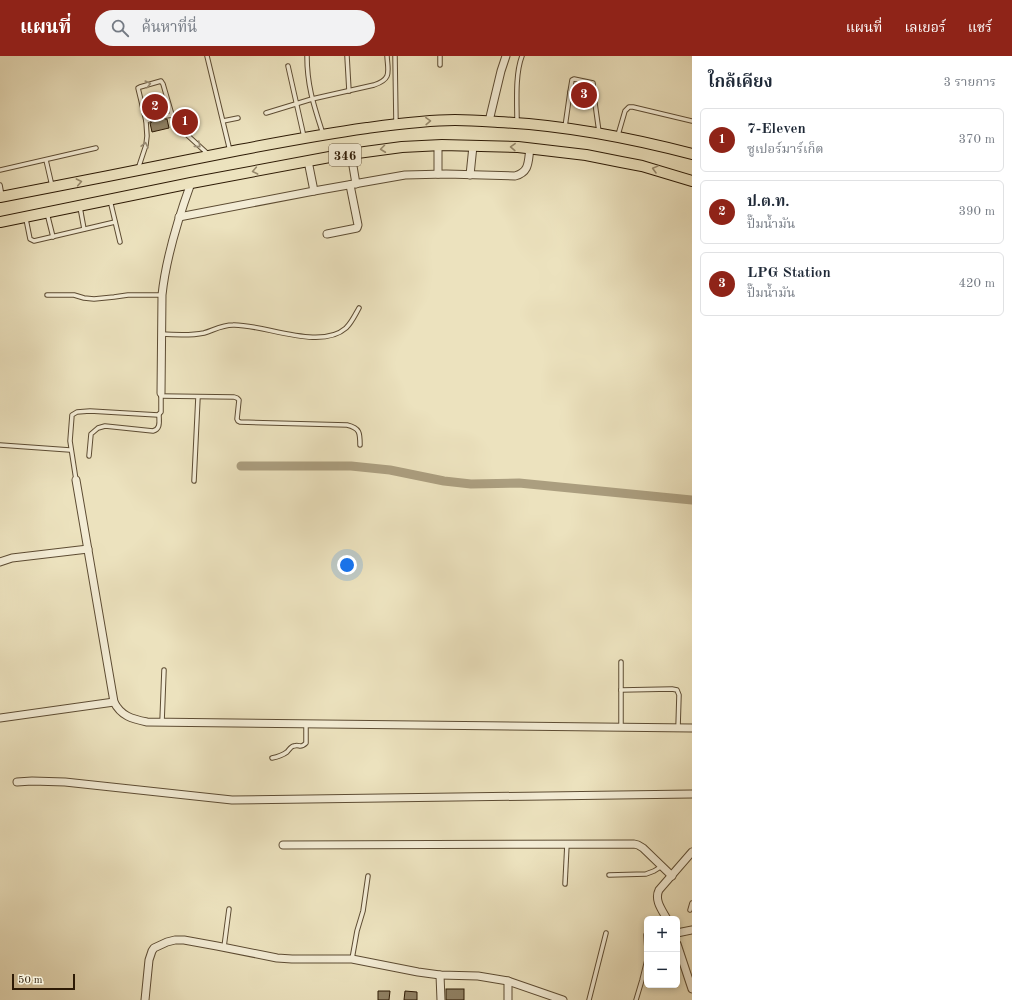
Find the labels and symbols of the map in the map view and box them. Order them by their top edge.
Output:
pin: 3 [571,80,597,110]
one-way arrow [145,81,151,89]
pin: 2 [142,92,168,122]
pin: 1 [172,107,198,137]
one-way arrow [425,117,431,125]
one-way arrow [193,140,200,147]
one-way arrow [141,141,149,148]
one-way arrow [510,142,516,151]
road number: 346 [329,144,361,166]
one-way arrow [380,144,386,153]
one-way arrow [252,166,258,175]
one-way arrow [651,166,658,174]
one-way arrow [76,178,83,186]
your location [337,555,357,575]
scale bar [12,972,75,991]

